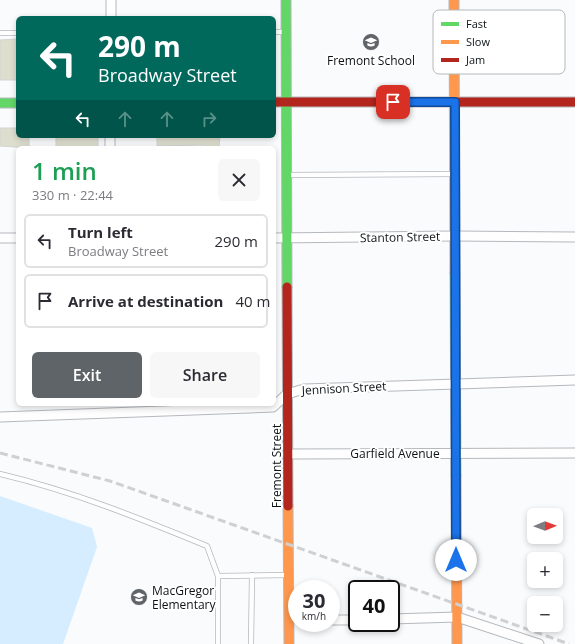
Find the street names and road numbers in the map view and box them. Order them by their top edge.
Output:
street label: Stanton Street [360,228,440,246]
street label: Jennison Street [300,377,387,399]
street label: Fremont Street [268,424,285,508]
street label: Garfield Avenue [350,445,440,462]

